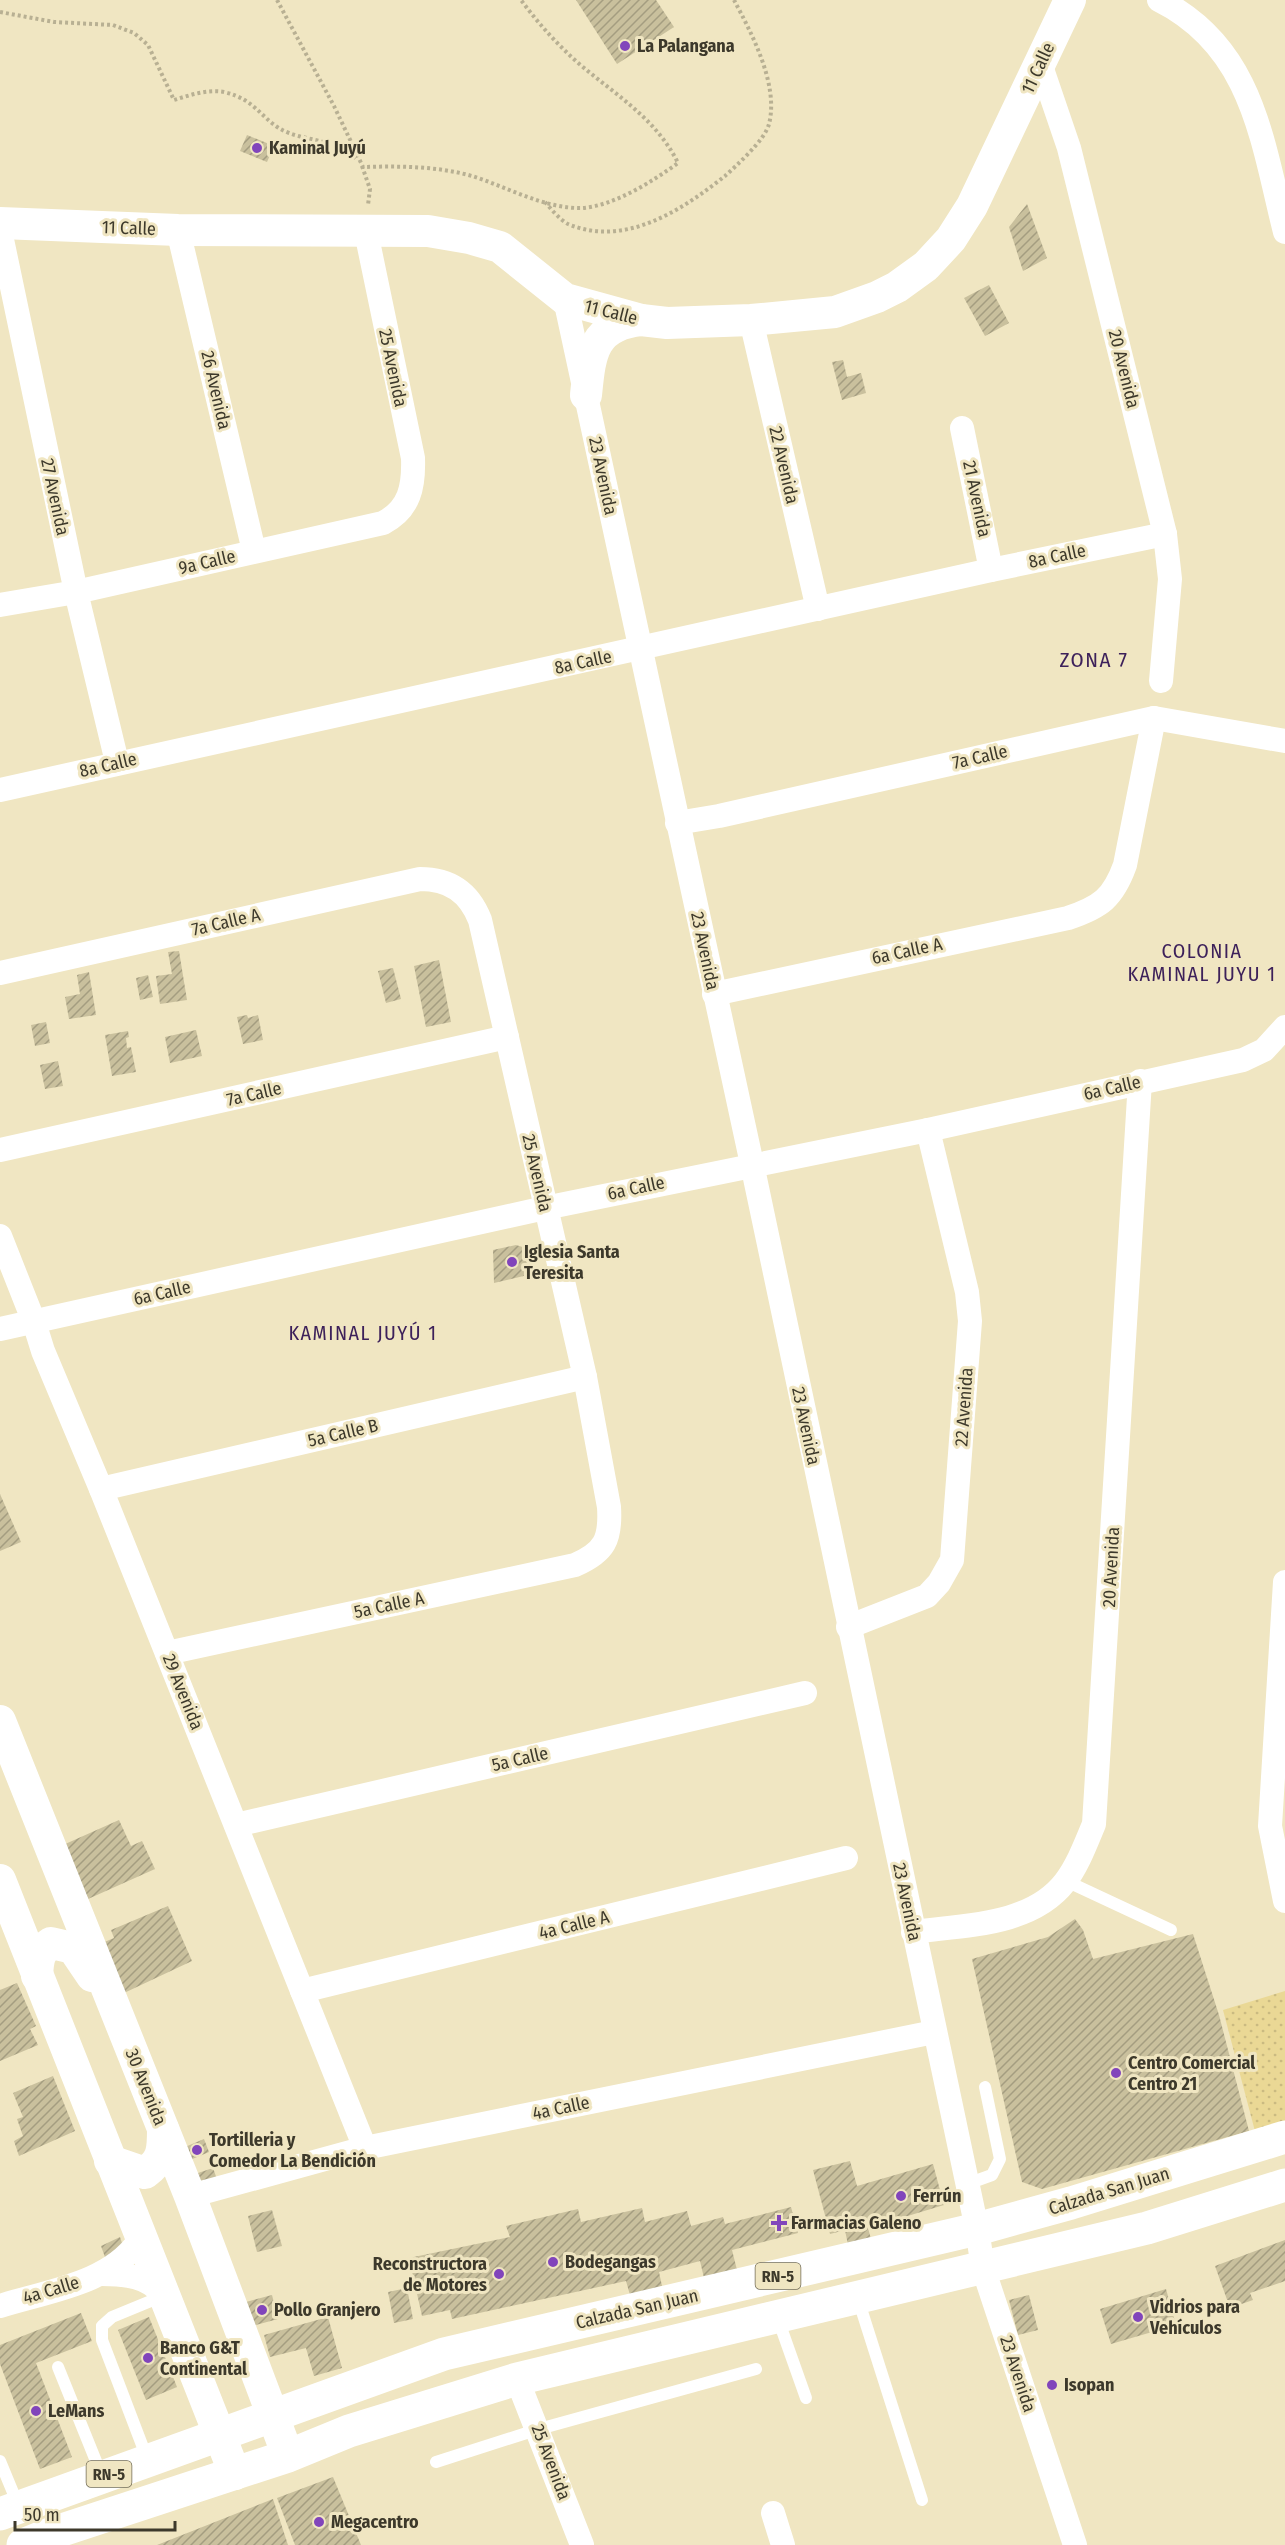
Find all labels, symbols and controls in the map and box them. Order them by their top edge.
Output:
place label: La Palangana [637,35,735,57]
marker: La Palangana [618,39,632,53]
street label: 11 Calle [1017,39,1059,97]
place label: Kaminal Juyú [269,137,366,159]
marker: Kaminal Juyú [250,141,264,155]
street label: 11 Calle [102,216,156,240]
street label: 11 Calle [582,295,640,329]
street label: 25 Avenida [374,327,412,409]
street label: 20 Avenida [1104,327,1144,411]
street label: 26 Avenida [196,349,236,432]
street label: 22 Avenida [764,424,804,506]
street label: 23 Avenida [584,435,622,517]
street label: 27 Avenida [36,457,74,538]
street label: 21 Avenida [958,459,996,539]
street label: 8a Calle [1026,539,1088,573]
street label: 9a Calle [176,545,238,579]
street label: 8a Calle [552,645,614,679]
district label: ZONA 7 [1060,647,1128,673]
street label: 7a Calle [950,740,1010,774]
street label: 8a Calle [77,748,139,782]
street label: 7a Calle A [190,903,263,941]
street label: 23 Avenida [686,910,724,992]
street label: 6a Calle A [870,933,945,969]
district label: COLONIA KAMINAL JUYU 1 [1127,939,1277,986]
street label: 6a Calle [1081,1071,1143,1105]
street label: 7a Calle [224,1077,284,1111]
street label: 25 Avenida [517,1132,557,1214]
street label: 6a Calle [605,1171,667,1205]
place label: Iglesia Santa Teresita [524,1241,620,1284]
marker: Iglesia Santa Teresita [505,1255,519,1269]
street label: 6a Calle [131,1276,193,1310]
district label: KAMINAL JUYÚ 1 [288,1321,438,1345]
street label: 22 Avenida [950,1367,978,1447]
street label: 23 Avenida [787,1385,825,1467]
street label: 5a Calle B [306,1414,380,1452]
street label: 20 Avenida [1098,1526,1124,1608]
street label: 5a Calle A [352,1587,426,1623]
street label: 29 Avenida [158,1651,208,1733]
street label: 5a Calle [490,1742,550,1776]
street label: 23 Avenida [888,1861,926,1943]
street label: 4a Calle A [537,1906,612,1944]
street label: 30 Avenida [121,2046,171,2129]
place label: Centro Comercial Centro 21 [1128,2052,1255,2095]
marker: Centro Comercial Centro 21 [1109,2066,1123,2080]
street label: 4a Calle [531,2091,592,2125]
place label: Tortilleria y Comedor La Bendición [209,2129,376,2172]
marker: Tortilleria y Comedor La Bendición [190,2143,204,2157]
street label: Calzada San Juan [1046,2162,1172,2220]
place label: Ferrún [913,2185,961,2207]
marker: Ferrún [894,2189,908,2203]
place label: Farmacias Galeno [791,2212,922,2234]
marker: Farmacias Galeno [772,2216,786,2230]
place label: Bodegangas [565,2251,656,2273]
place label: Reconstructora de Motores [373,2253,487,2296]
marker: Bodegangas [546,2255,560,2269]
road number: RN-5 [756,2263,800,2289]
marker: Reconstructora de Motores [492,2267,506,2281]
street label: 4a Calle [20,2271,82,2309]
street label: Calzada San Juan [574,2284,700,2334]
place label: Vidrios para Vehículos [1149,2296,1240,2339]
place label: Pollo Granjero [274,2299,381,2321]
marker: Pollo Granjero [255,2303,269,2317]
marker: Vidrios para Vehículos [1131,2310,1145,2324]
street label: 23 Avenida [995,2333,1041,2415]
place label: Banco G&T Continental [160,2337,247,2380]
marker: Banco G&T Continental [141,2351,155,2365]
place label: Isopan [1064,2374,1114,2396]
marker: Isopan [1045,2378,1059,2392]
place label: LeMans [48,2400,104,2422]
marker: LeMans [29,2404,43,2418]
street label: 25 Avenida [527,2421,576,2503]
road number: RN-5 [86,2461,132,2487]
scale bar [15,2494,176,2532]
text: 50 m [24,2504,60,2526]
place label: Megacentro [331,2511,419,2533]
marker: Megacentro [312,2515,326,2529]

